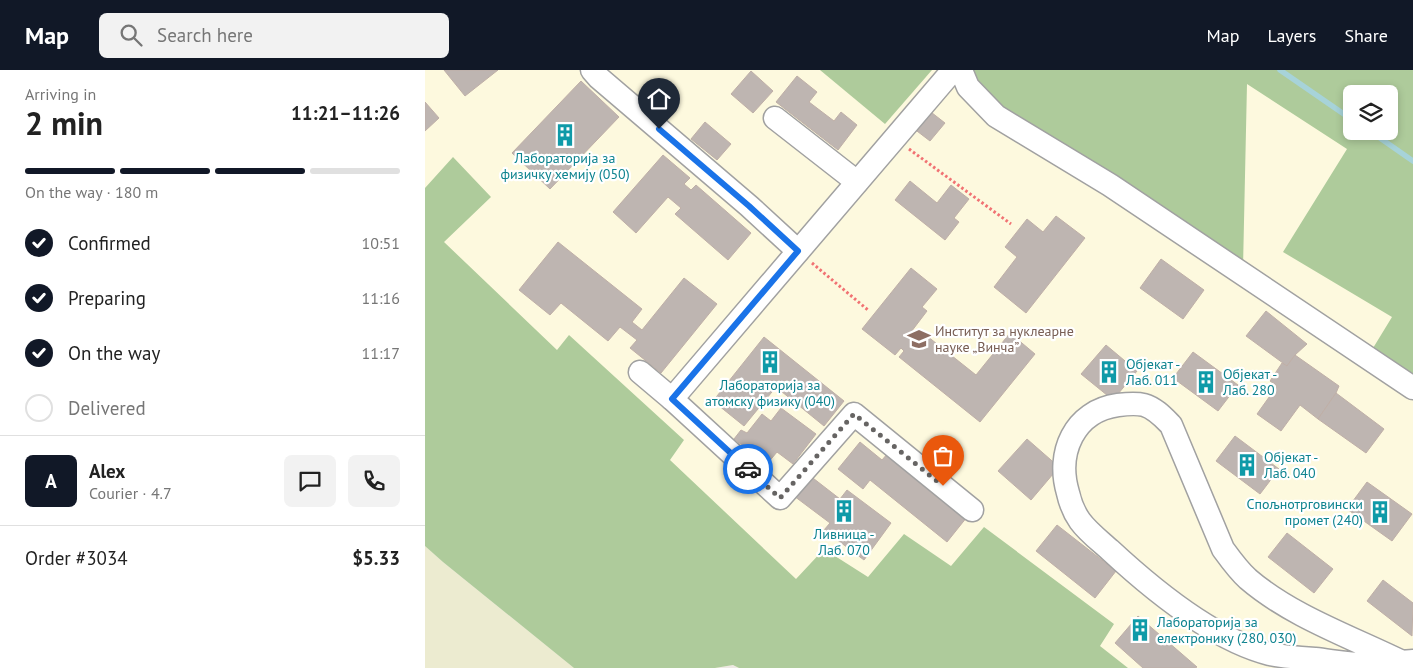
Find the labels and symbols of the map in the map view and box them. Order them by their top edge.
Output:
pin [638,78,680,129]
building icon: Лабораторија за физичку хемију (050) [552,122,578,148]
place label: Лабораторија за физичку хемију (050) [500,149,630,183]
place label: Институт за нуклеарне науке „Винча” [935,322,1074,356]
school or university icon: Институт за нуклеарне науке „Винча” [906,326,932,352]
building icon: Лабораторија за атомску физику (040) [757,349,783,375]
place label: Објекат - Лаб. 011 [1125,355,1180,389]
building icon: Објекат - Лаб. 011 [1096,359,1122,385]
place label: Објекат - Лаб. 280 [1222,365,1277,399]
building icon: Објекат - Лаб. 280 [1193,369,1219,395]
place label: Лабораторија за атомску физику (040) [705,376,835,410]
pin [922,435,964,486]
courier [723,444,773,494]
place label: Објекат - Лаб. 040 [1263,448,1318,482]
building icon: Објекат - Лаб. 040 [1234,452,1260,478]
place label: Спољнотрговински промет (240) [1247,495,1363,529]
building icon: Ливница - Лаб. 070 [831,498,857,524]
building icon: Спољнотрговински промет (240) [1367,499,1393,525]
place label: Ливница - Лаб. 070 [813,525,874,559]
place label: Лабораторија за електронику (280, 030) [1156,613,1296,647]
building icon: Лабораторија за електронику (280, 030) [1127,617,1153,643]

